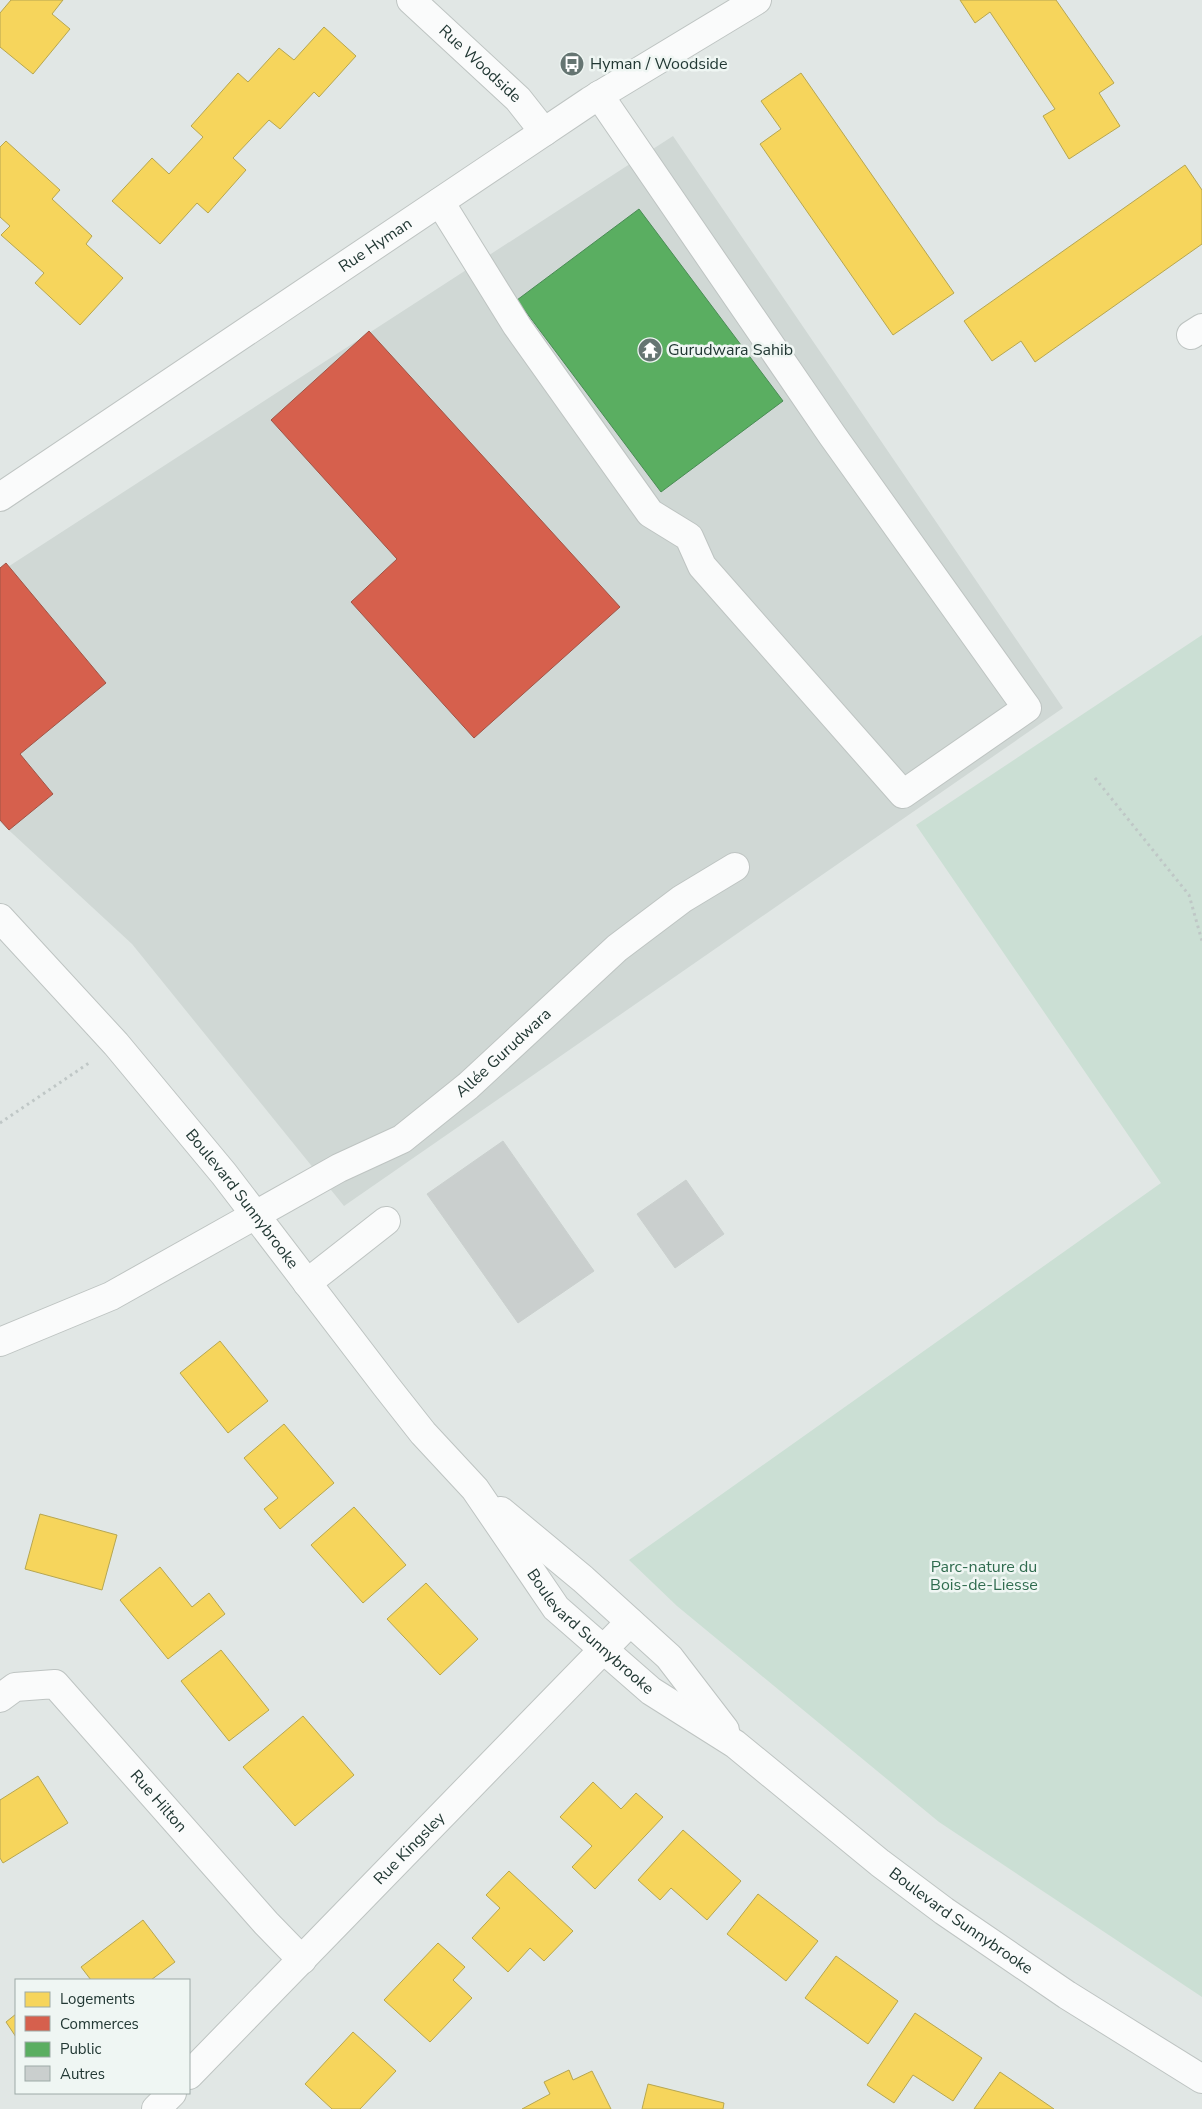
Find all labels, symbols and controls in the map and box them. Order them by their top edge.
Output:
street label: Rue Woodside [434,20,526,108]
bus stop icon: Hyman / Woodside [559,51,585,77]
place label: Hyman / Woodside [590,53,727,75]
street label: Rue Hyman [334,213,416,278]
temple icon: Gurudwara Sahib [637,337,663,363]
place label: Gurudwara Sahib [668,339,793,361]
street label: Allée Gurudwara [451,1003,556,1103]
street label: Boulevard Sunnybrooke [180,1125,304,1273]
park label: Parc-nature du Bois-de-Liesse [930,1556,1038,1596]
street label: Boulevard Sunnybrooke [522,1564,659,1700]
street label: Rue Hilton [125,1765,192,1837]
street label: Rue Kingsley [369,1807,450,1890]
street label: Boulevard Sunnybrooke [884,1862,1037,1980]
legend [15,1979,190,2094]
text: Logements [60,1989,135,2009]
text: Commerces [60,2014,139,2034]
text: Public [60,2039,101,2059]
text: Autres [60,2064,105,2084]

